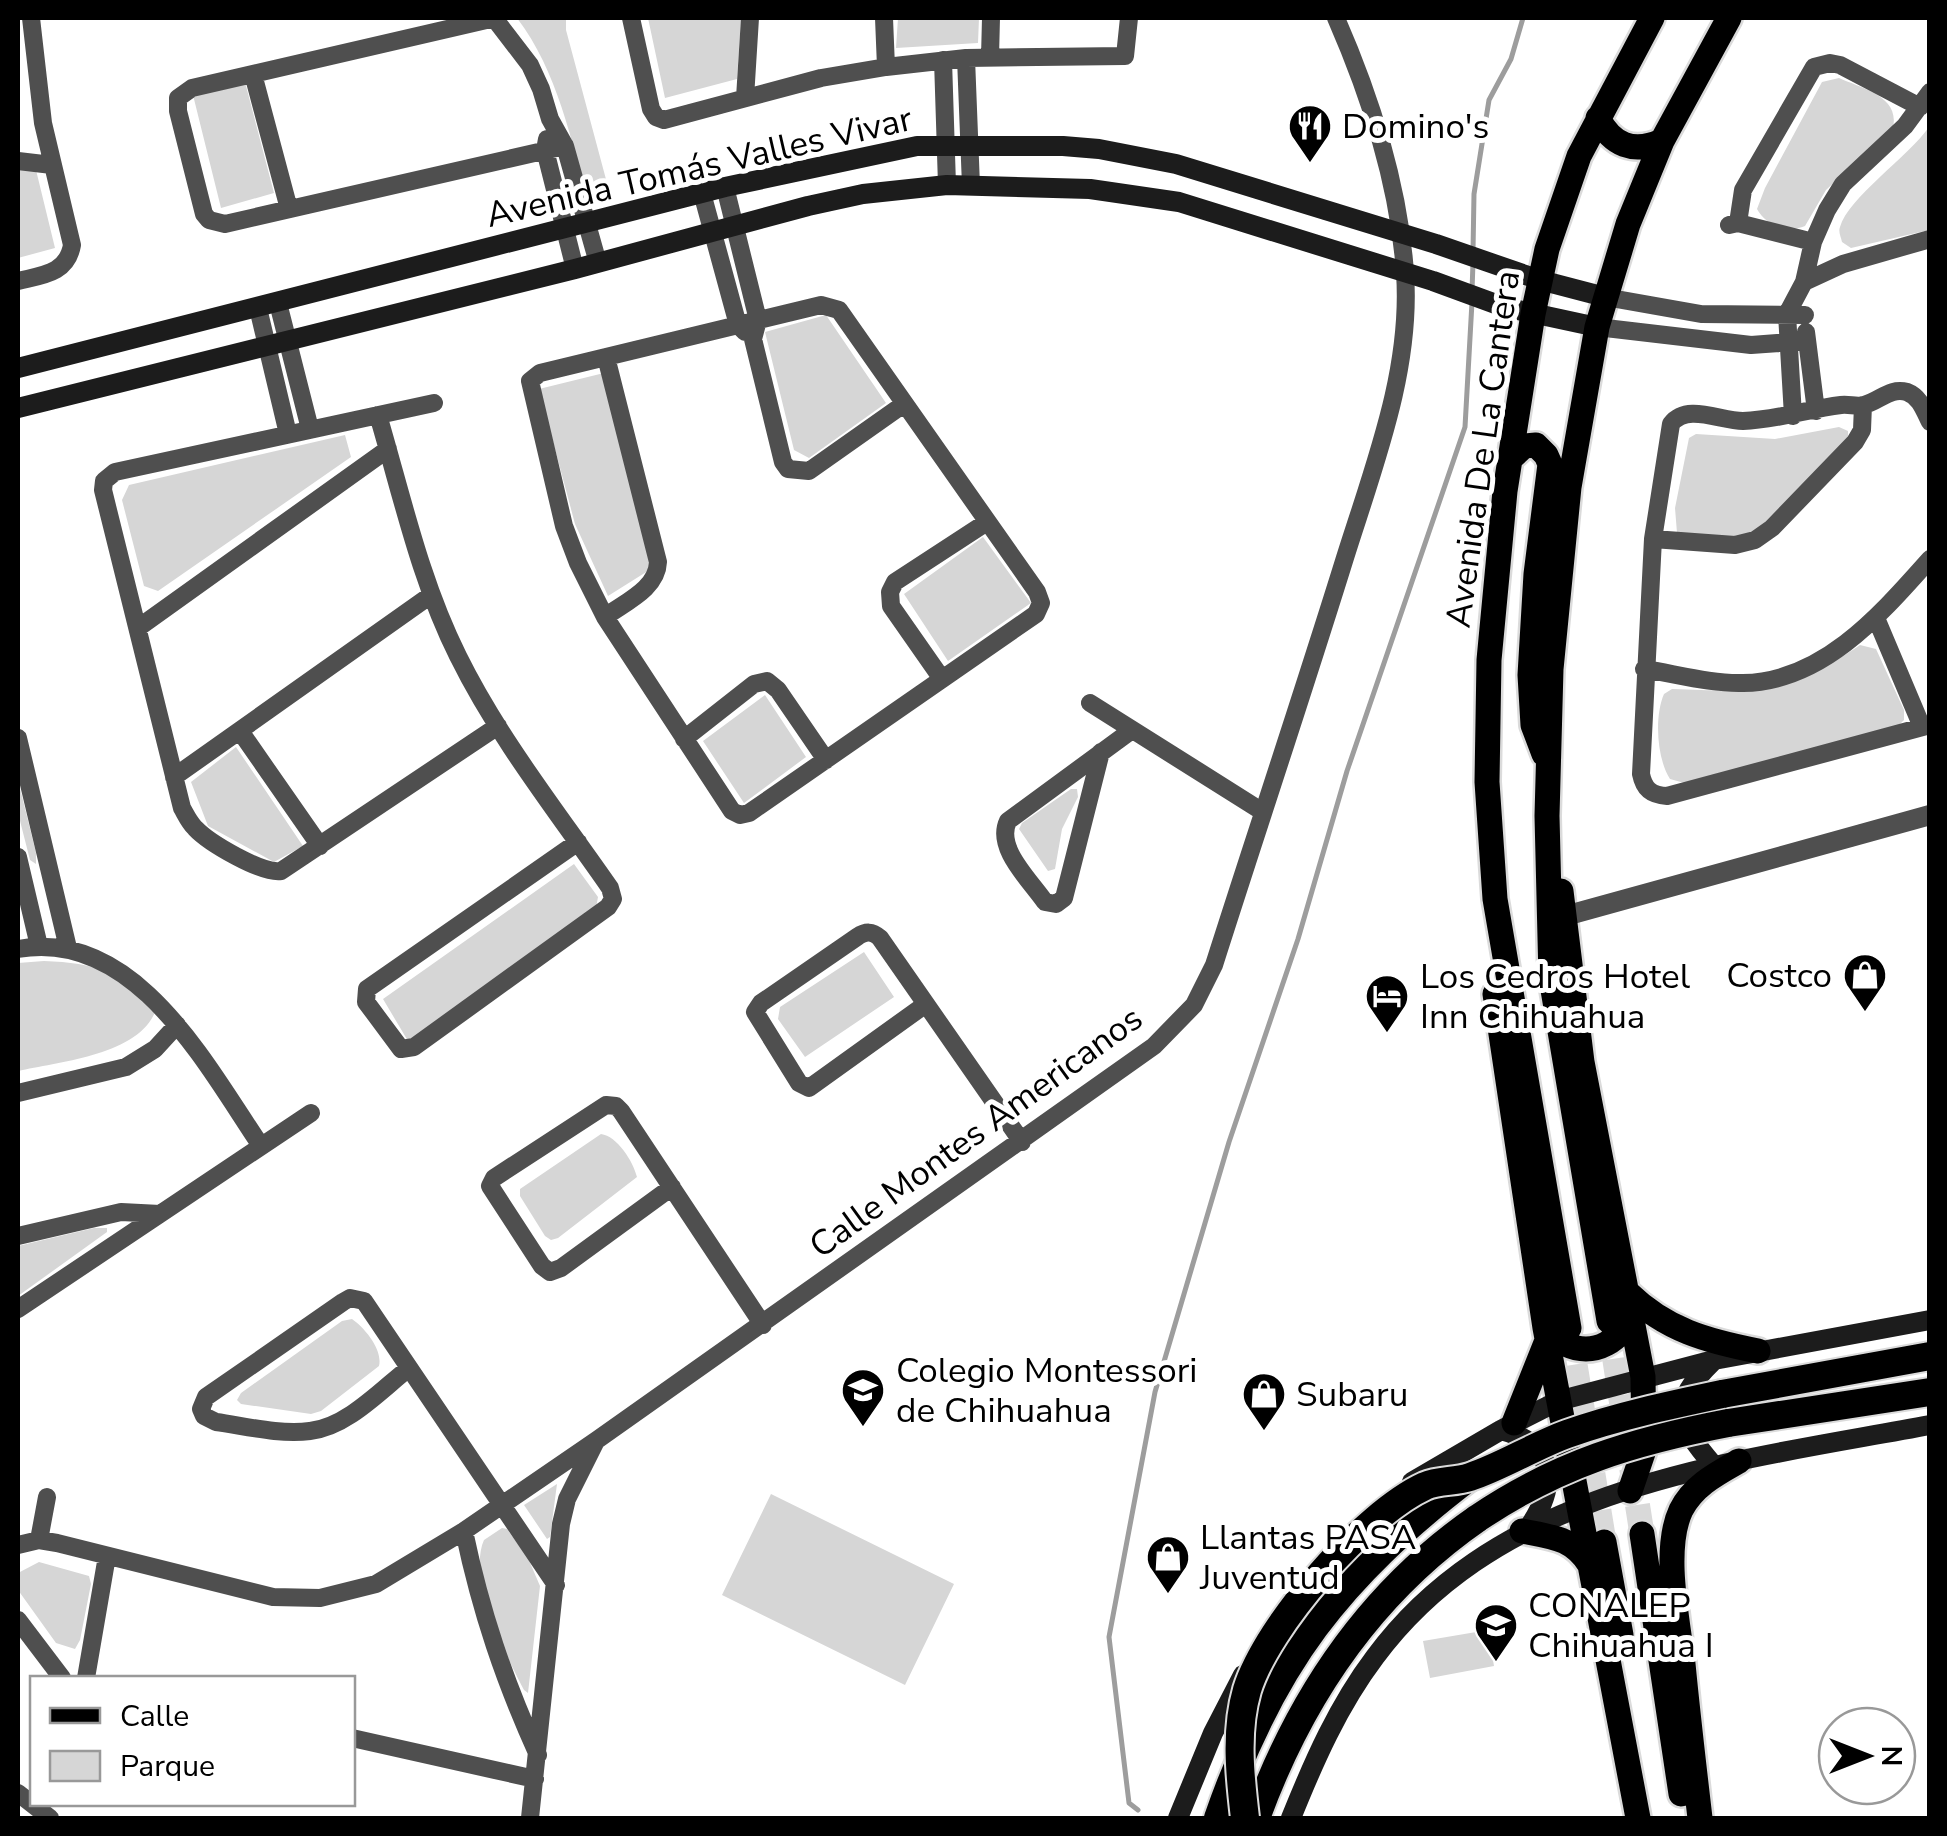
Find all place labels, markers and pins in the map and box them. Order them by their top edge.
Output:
restaurant icon: Domino's [1287,103,1333,164]
place label: Domino's [1342,103,1489,150]
place label: Costco [1726,952,1832,999]
shop icon: Costco [1842,952,1888,1013]
place label: Los Cedros Hotel Inn Chihuahua [1420,953,1691,1040]
hotel icon: Los Cedros Hotel Inn Chihuahua [1364,973,1410,1034]
place label: Colegio Montessori de Chihuahua [896,1347,1197,1434]
school or university icon: Colegio Montessori de Chihuahua [840,1367,886,1428]
shop icon: Subaru [1241,1371,1287,1432]
place label: Subaru [1296,1371,1408,1418]
place label: Llantas PASA Juventud [1199,1514,1416,1601]
shop icon: Llantas PASA Juventud [1145,1534,1191,1595]
place label: CONALEP Chihuahua I [1528,1582,1714,1669]
school or university icon: CONALEP Chihuahua I [1473,1602,1519,1663]

